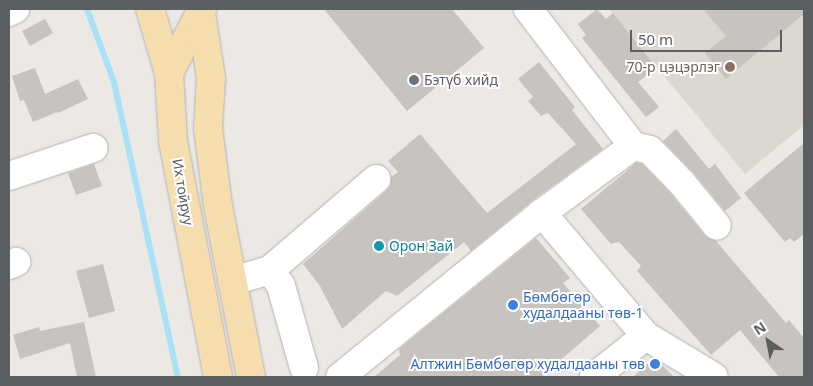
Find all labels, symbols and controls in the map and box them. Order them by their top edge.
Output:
scale bar [633,20,786,52]
text: 50 m [638,29,673,49]
place label: 70-р цэцэрлэг [627,59,720,75]
marker: 70-р цэцэрлэг [724,61,736,73]
place label: Бэтүб хийд [424,72,498,88]
marker: Бэтүб хийд [408,74,420,86]
street label: Их тойруу [169,158,197,226]
place label: Орон Зай [389,238,453,254]
marker: Орон Зай [373,240,385,252]
place label: Бөмбөгөр худалдааны төв-1 [523,289,643,322]
marker: Бөмбөгөр худалдааны төв-1 [507,299,519,311]
north arrow [743,316,793,366]
text: N [750,317,770,339]
place label: Алтжин Бөмбөгөр худалдааны төв [411,356,645,372]
marker: Алтжин Бөмбөгөр худалдааны төв [649,358,661,370]

